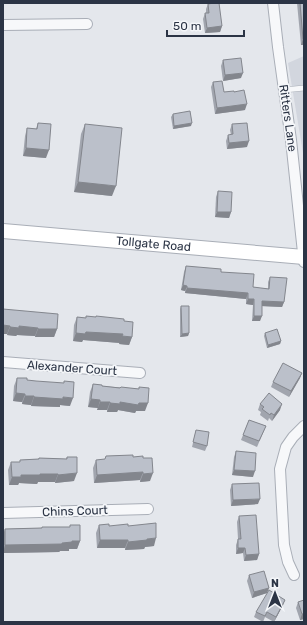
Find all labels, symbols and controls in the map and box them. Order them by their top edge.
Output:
scale bar [167,12,244,38]
text: 50 m [173,19,201,33]
street label: Ritters Lane [276,83,300,153]
street label: Tollgate Road [115,234,191,254]
street label: Alexander Court [26,358,118,378]
street label: Chins Court [42,503,108,519]
north arrow [255,573,295,613]
text: N [271,577,279,590]

